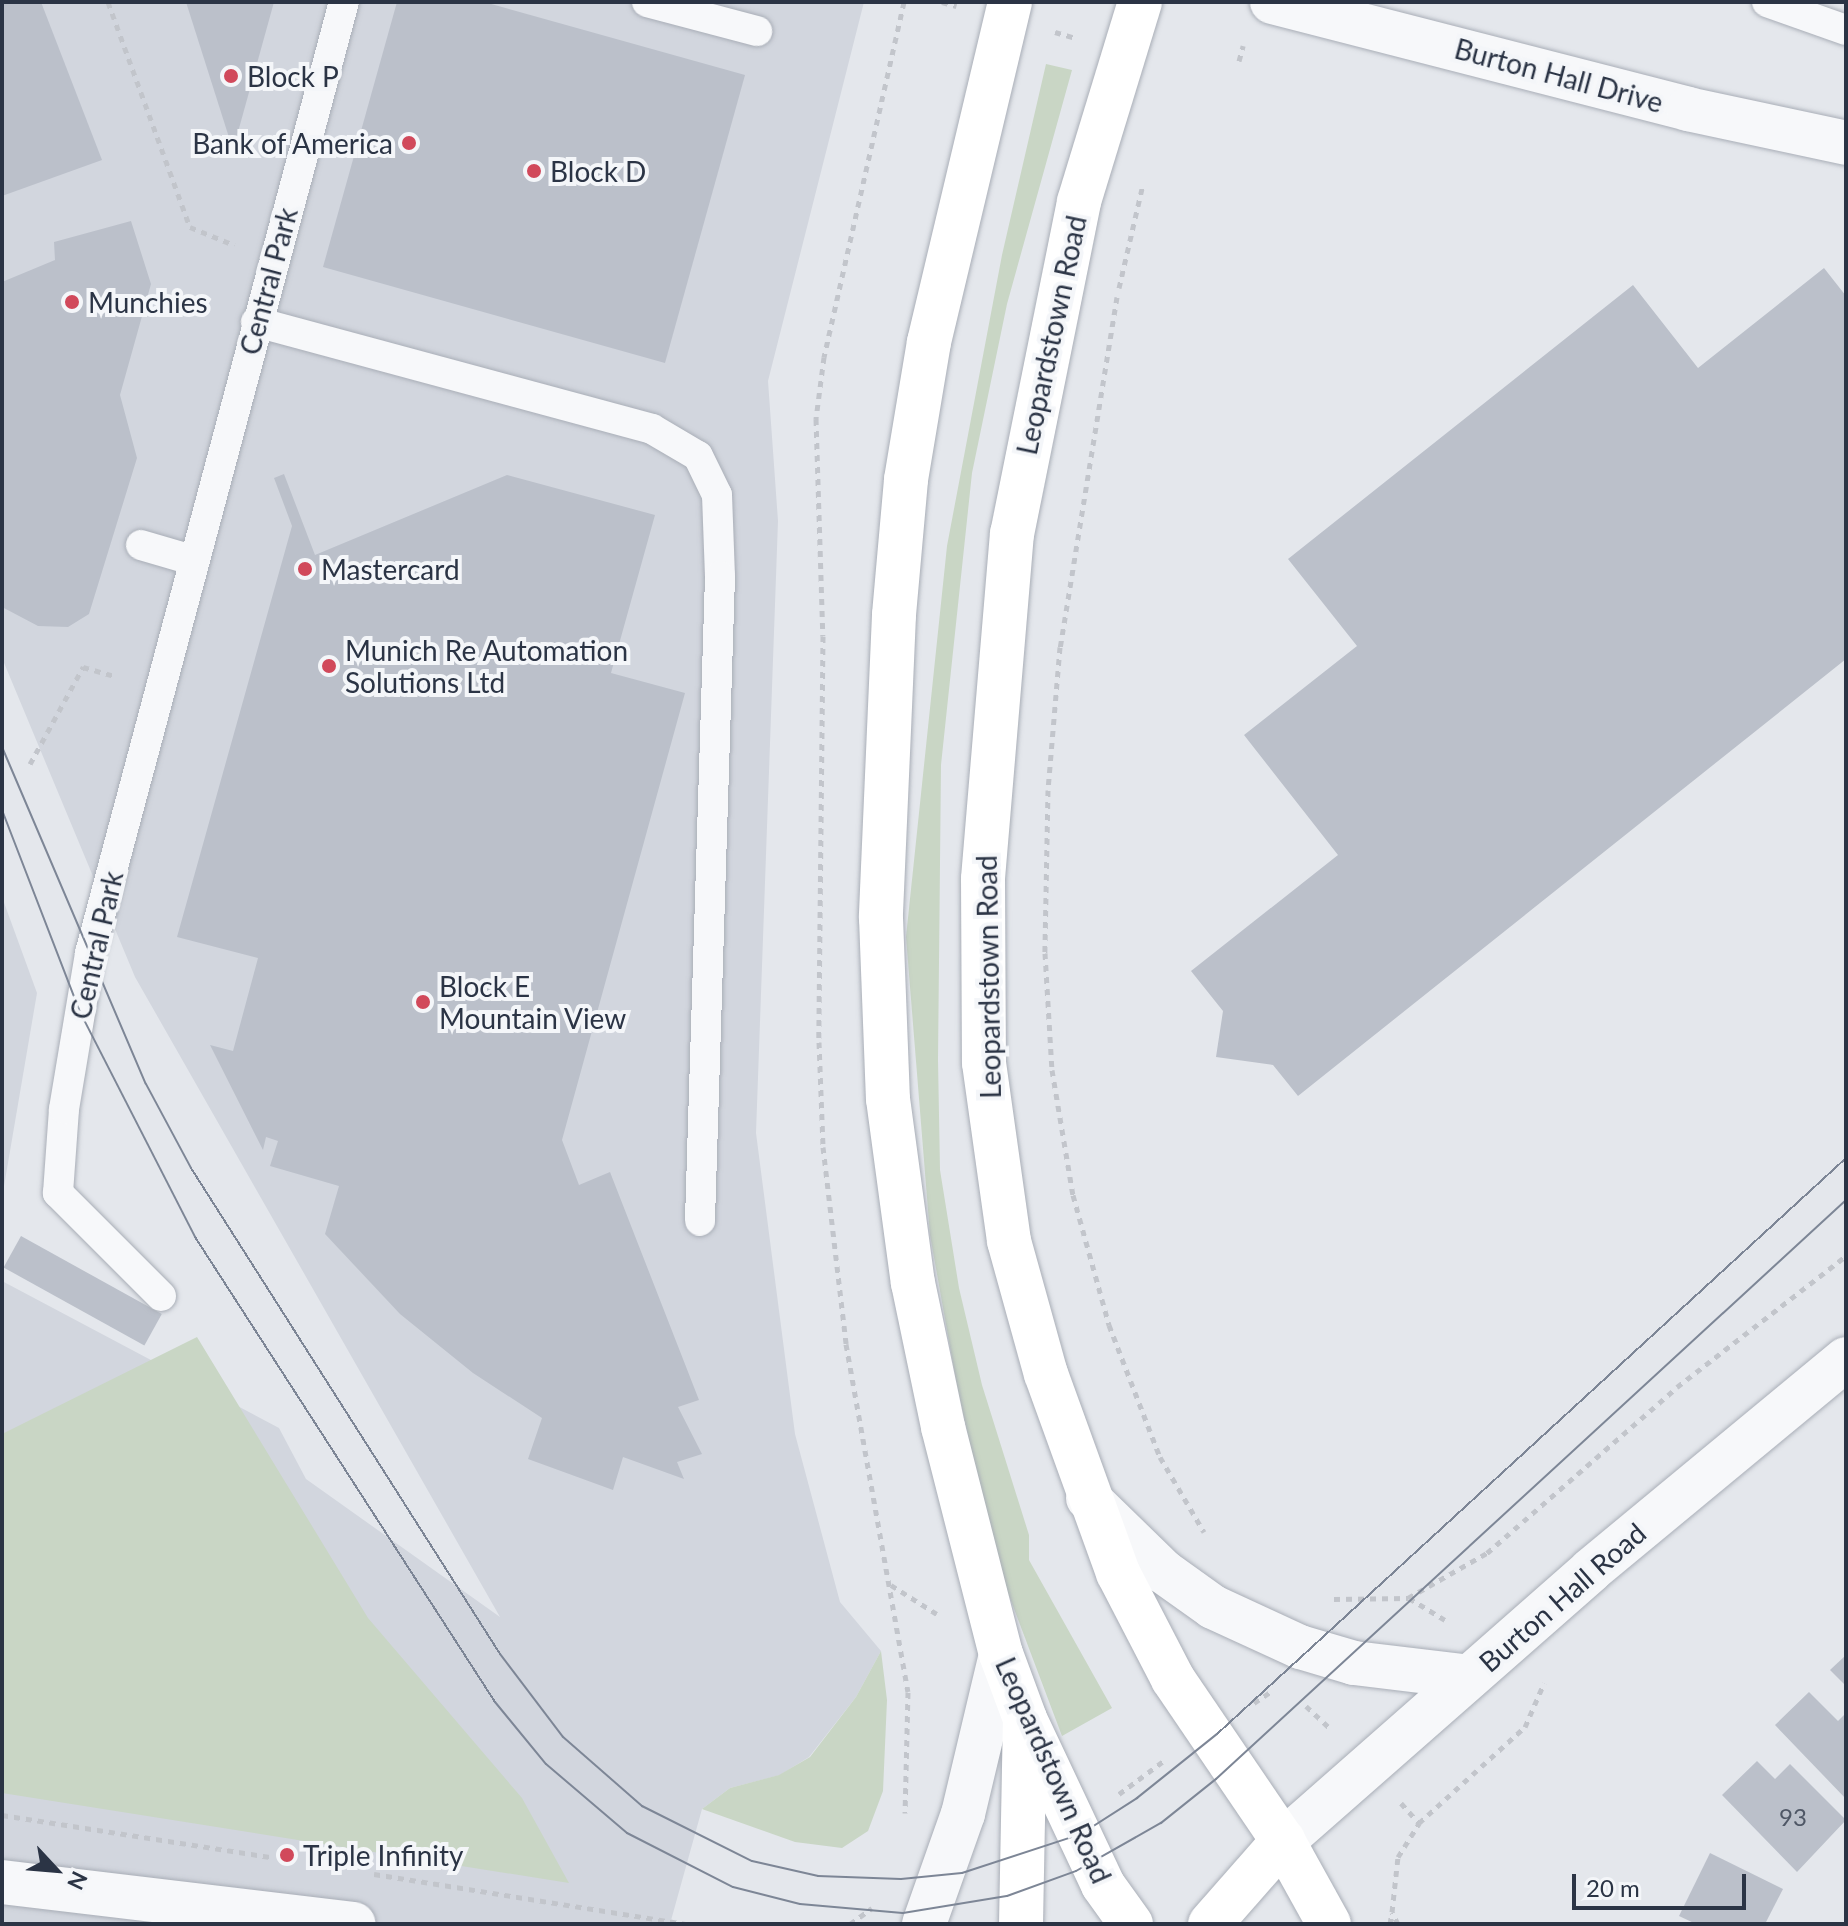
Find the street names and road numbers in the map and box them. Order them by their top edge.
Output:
street label: Burton Hall Drive [1451,31,1667,119]
street label: Central Park [232,204,304,358]
street label: Leopardstown Road [1009,212,1093,458]
street label: Leopardstown Road [969,855,1007,1099]
street label: Central Park [63,868,129,1022]
street label: Burton Hall Road [1472,1516,1652,1678]
street label: Leopardstown Road [989,1652,1119,1888]

